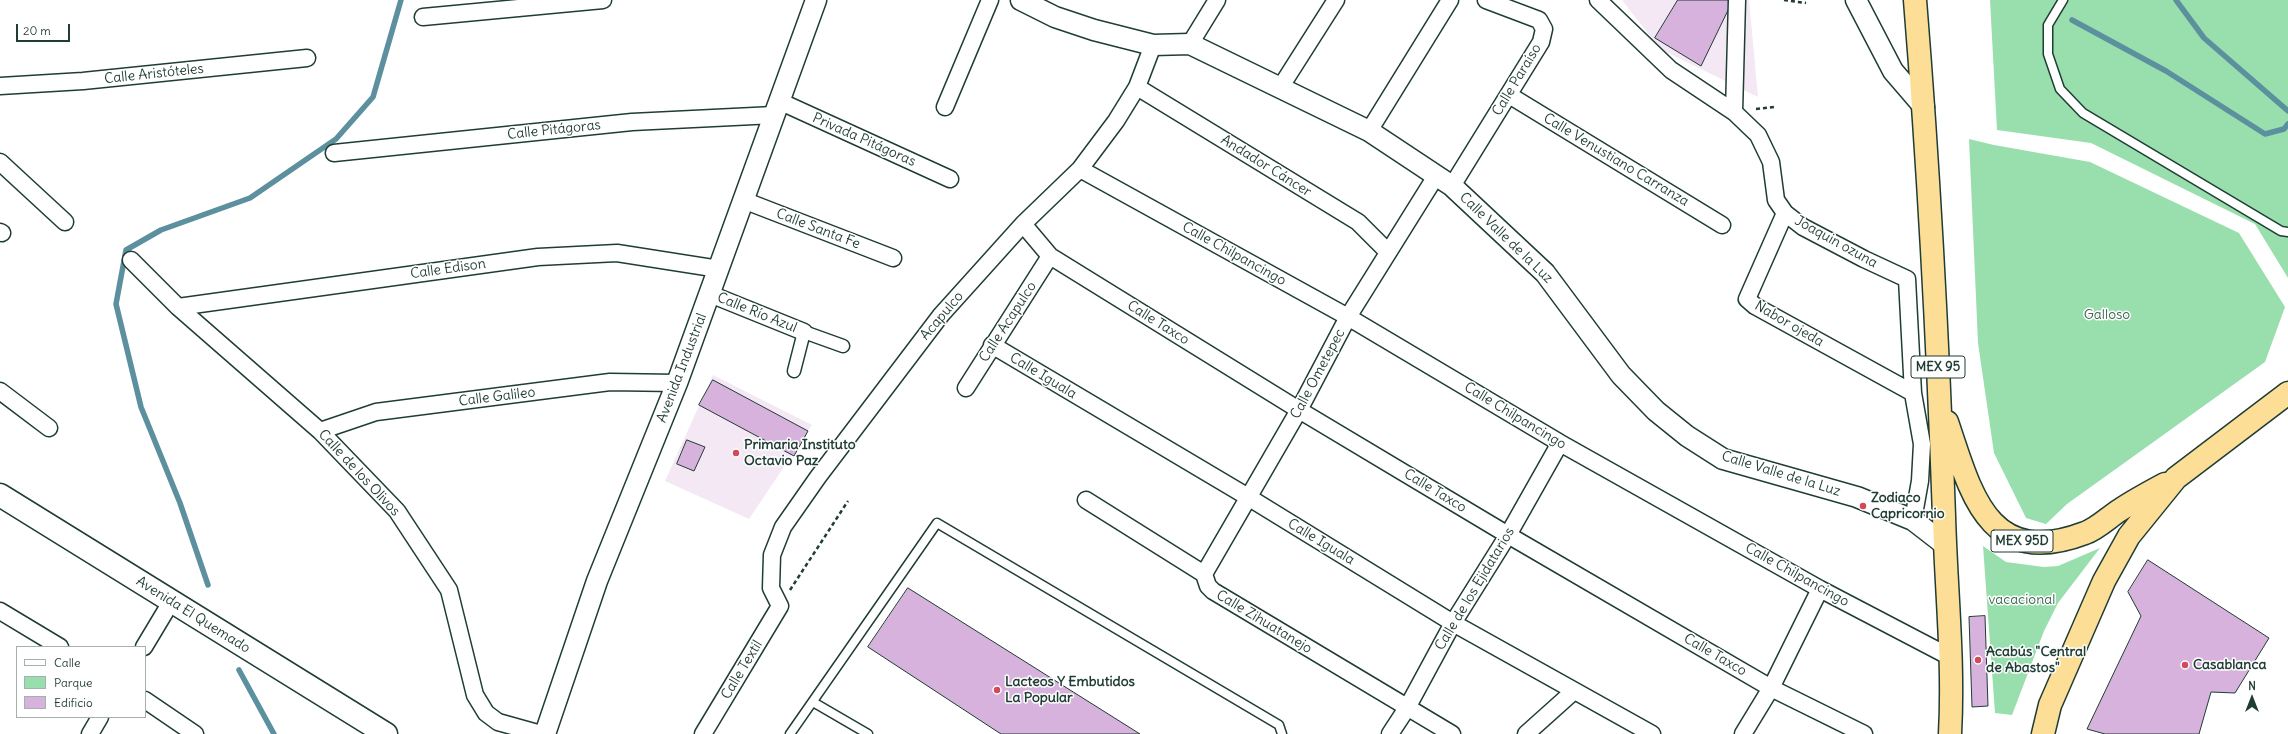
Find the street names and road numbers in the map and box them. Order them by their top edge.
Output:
street label: Calle Paraíso [1489,41,1545,119]
street label: Calle Aristóteles [103,60,205,88]
street label: Privada Pitágoras [810,110,918,170]
street label: Calle Venustiano Carranza [1540,110,1692,210]
street label: Calle Pitágoras [506,117,602,143]
street label: Andador Cáncer [1218,131,1314,201]
street label: Calle Valle de la Luz [1456,189,1556,287]
street label: Calle Santa Fe [774,205,862,253]
street label: Joaquin ozuna [1792,212,1880,272]
street label: Calle Chilpancingo [1179,219,1289,289]
street label: Calle Edison [409,255,487,283]
street label: Calle Acapulco [976,279,1040,365]
street label: Acapulco [917,288,967,344]
street label: Calle Río Azul [715,289,799,337]
street label: Calle Taxco [1124,297,1192,349]
street label: Nabor ojeda [1751,297,1827,351]
street label: Avenida Industrial [653,311,711,425]
street label: Calle Ometepec [1287,326,1349,422]
street label: Calle Iguala [1006,349,1080,403]
road number: MEX 95 [1911,356,1965,378]
street label: Calle Chilpancingo [1461,379,1569,453]
street label: Calle Galileo [458,384,536,410]
street label: Calle de los Olivos [315,426,403,520]
street label: Calle Valle de la Luz [1720,448,1842,500]
street label: Calle Taxco [1401,466,1469,516]
street label: Calle Iguala [1284,515,1358,569]
street label: Calle de los Ejidatarios [1432,524,1518,654]
road number: MEX 95D [1991,530,2053,552]
street label: Calle Chilpancingo [1742,540,1852,610]
street label: Avenida El Quemado [133,573,253,657]
street label: Calle Zihuatanejo [1213,587,1315,657]
street label: Calle Taxco [1680,630,1750,680]
street label: Calle Textil [718,637,766,703]

